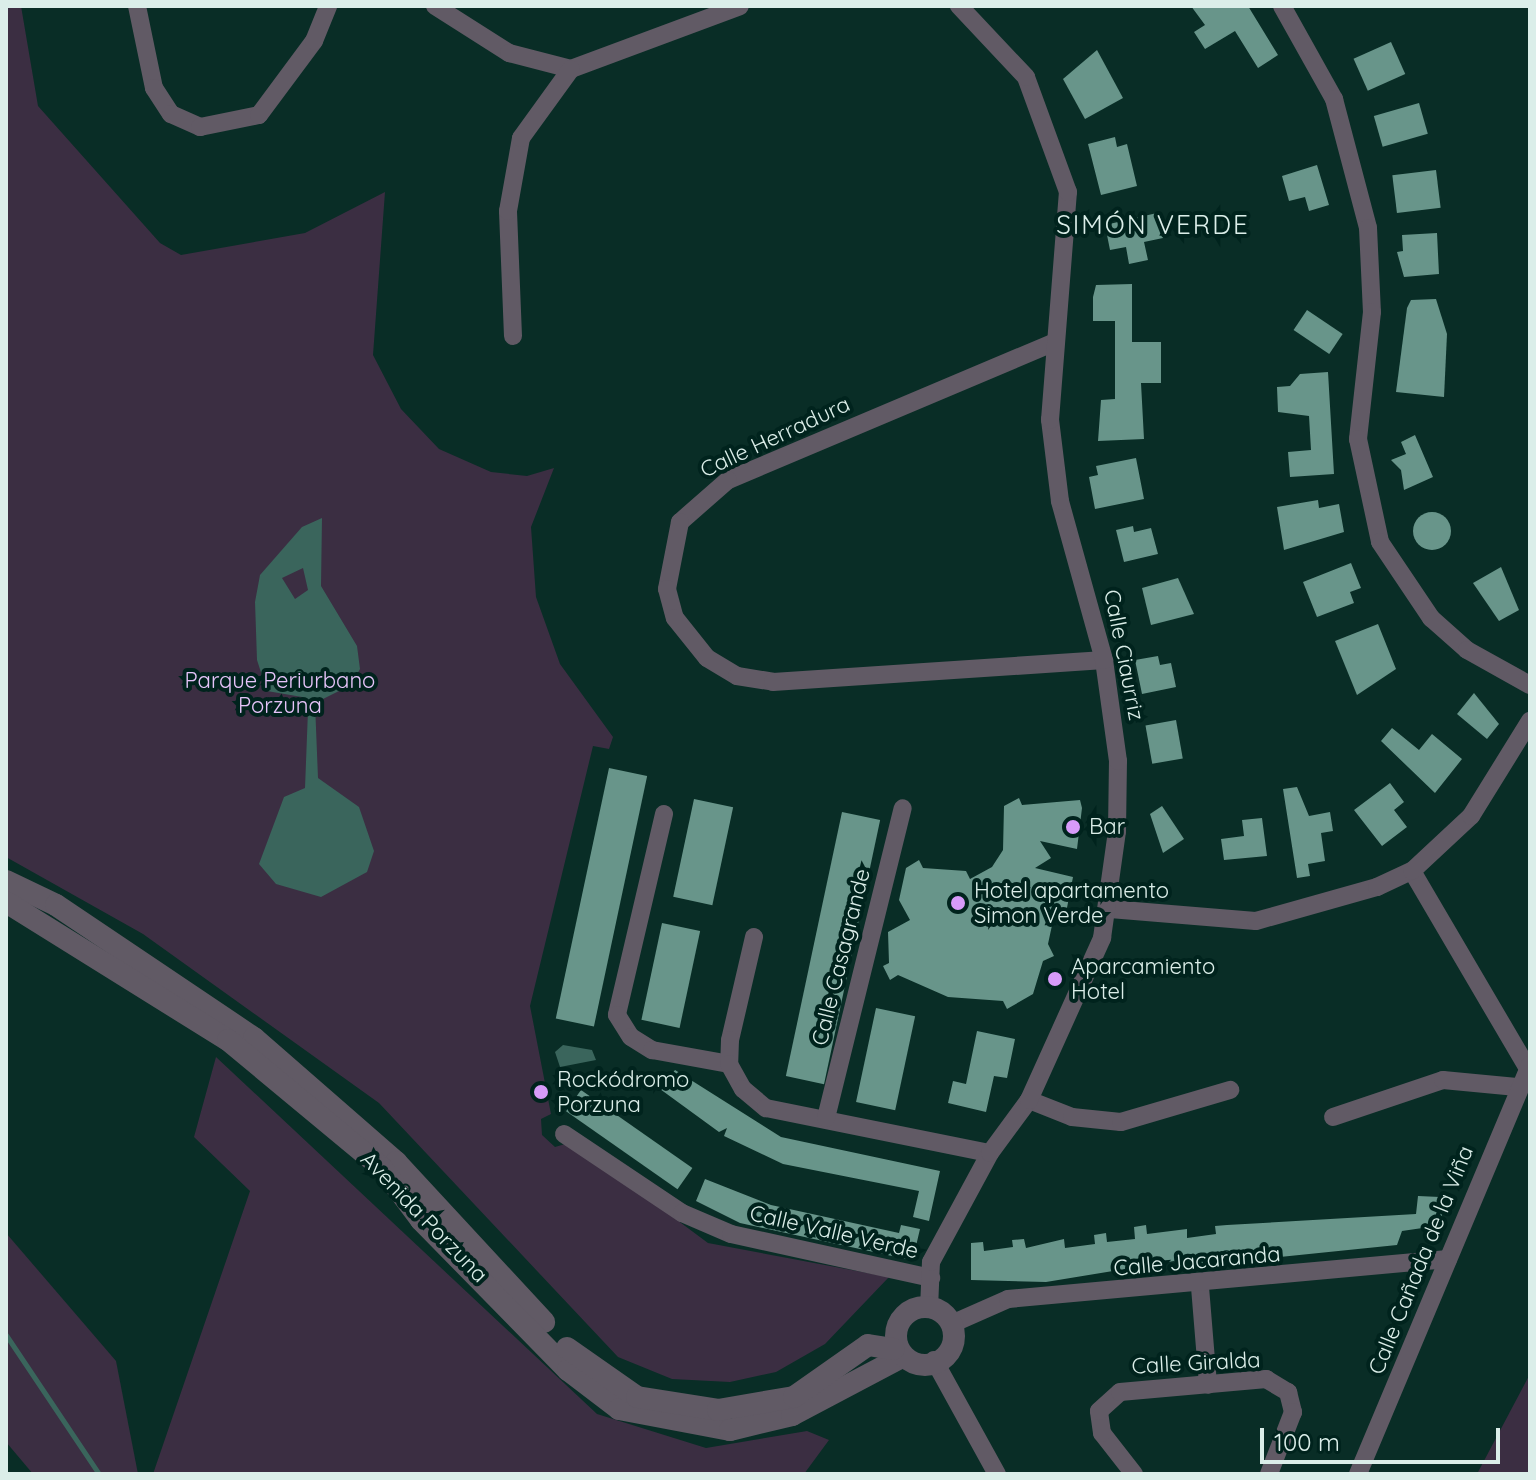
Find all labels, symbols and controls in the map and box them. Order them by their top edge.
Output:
district label: SIMÓN VERDE [1056,209,1250,241]
street label: Calle Herradura [696,391,854,483]
street label: Calle Ciaurriz [1098,587,1150,723]
park label: Parque Periurbano Porzuna [185,667,375,718]
place label: Bar [1089,814,1125,840]
marker: Bar [1064,818,1082,836]
street label: Calle Casagrande [806,866,876,1048]
place label: Hotel apartamento Simon Verde [974,877,1169,928]
marker: Hotel apartamento Simon Verde [949,894,967,912]
place label: Aparcamiento Hotel [1071,953,1215,1004]
marker: Aparcamiento Hotel [1046,970,1064,988]
place label: Rockódromo Porzuna [557,1066,689,1118]
marker: Rockódromo Porzuna [532,1083,550,1101]
street label: Calle Cañada de la Viña [1363,1142,1479,1378]
street label: Avenida Porzuna [355,1146,493,1288]
street label: Calle Valle Verde [747,1200,921,1264]
street label: Calle Jacaranda [1112,1241,1282,1281]
street label: Calle Giralda [1131,1346,1261,1380]
scale bar [1264,1412,1504,1462]
text: 100 m [1274,1427,1340,1457]

